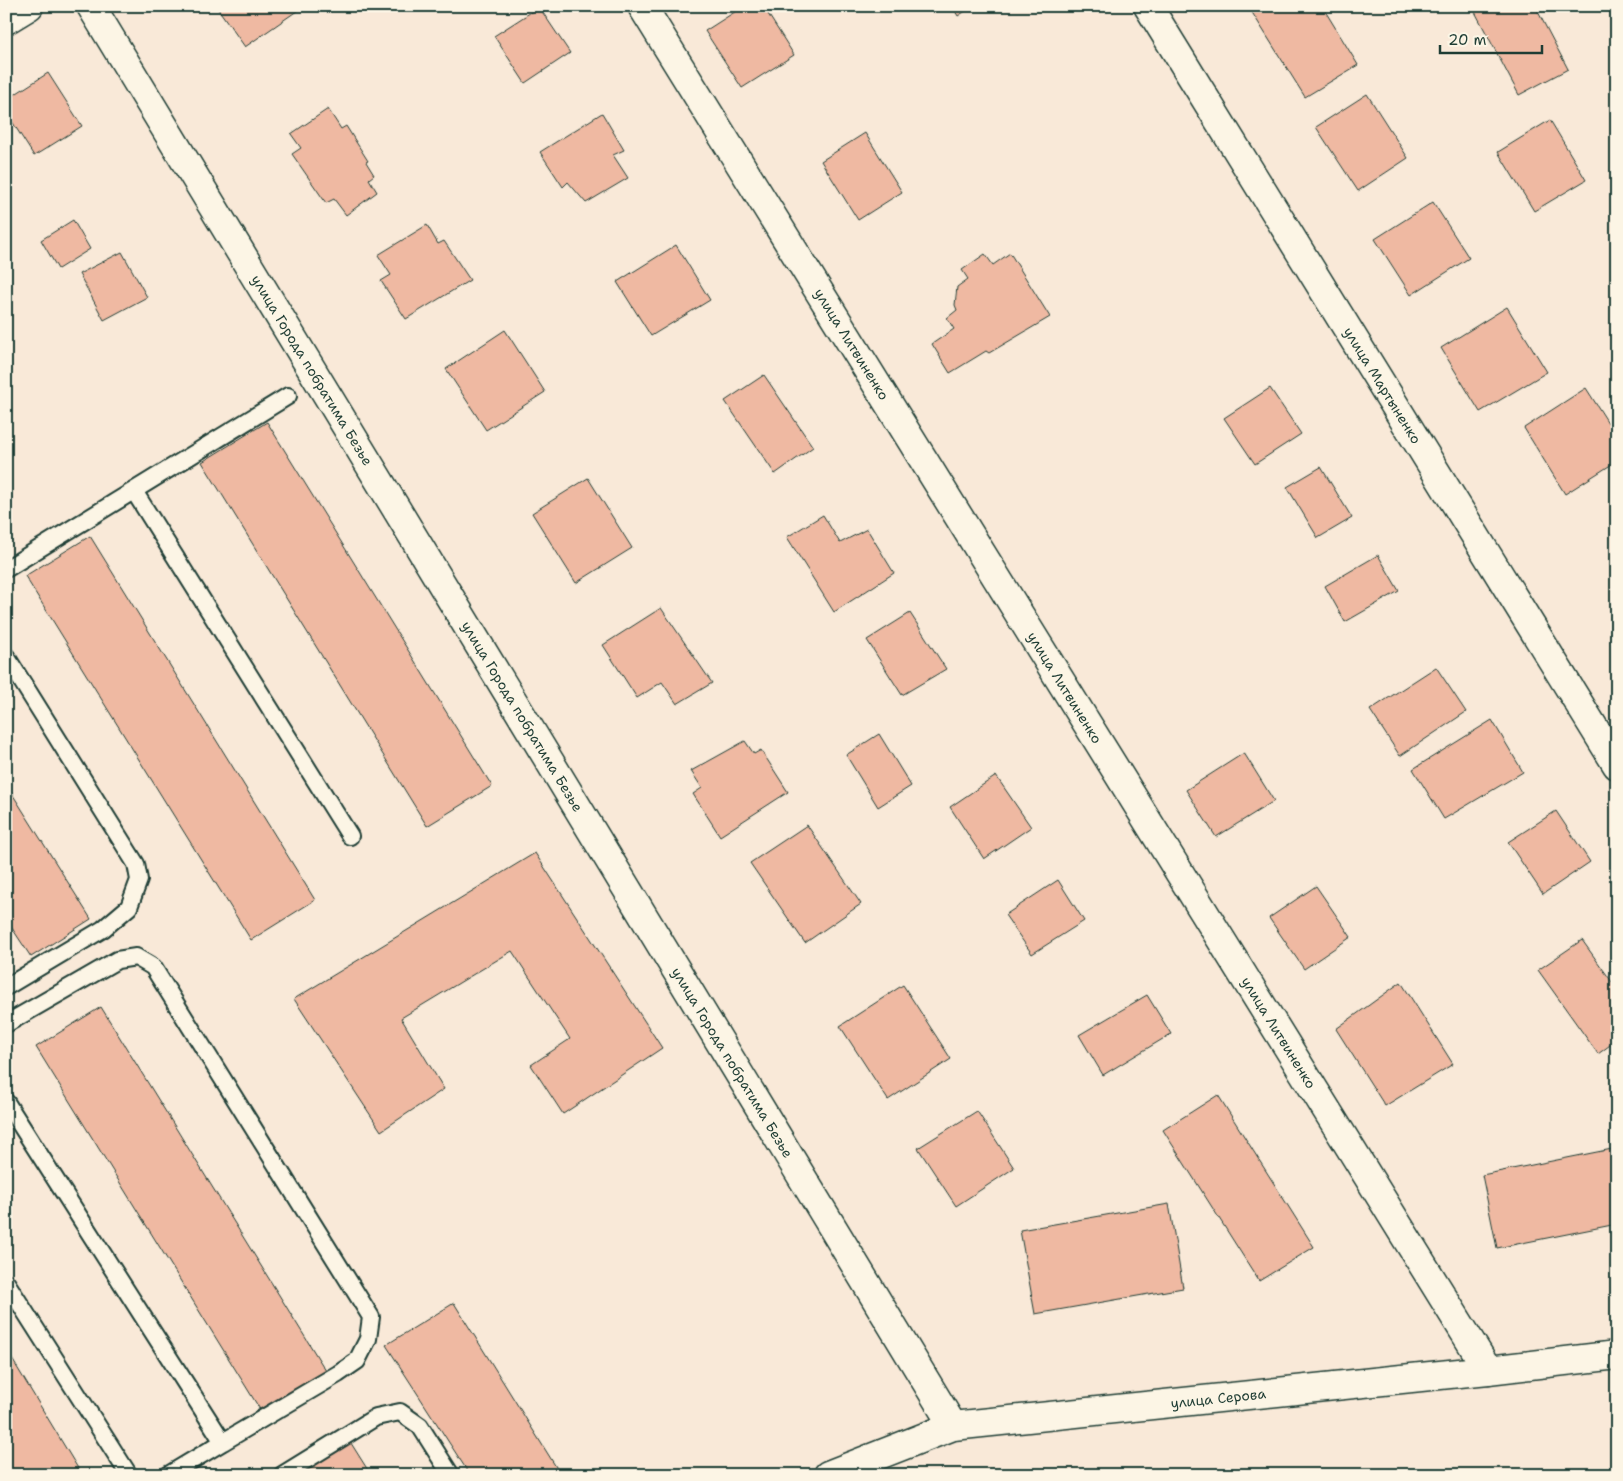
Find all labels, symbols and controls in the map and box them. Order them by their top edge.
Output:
scale bar [1440,22,1543,54]
text: 20 m [1448,30,1487,50]
street label: улица Города побратима Безье [247,271,377,469]
street label: улица Литвиненко [810,285,893,403]
street label: улица Мартыненко [1340,324,1425,447]
street label: улица Города побратима Безье [457,618,587,815]
street label: улица Литвиненко [1023,628,1106,747]
street label: улица Города побратима Безье [668,964,797,1161]
street label: улица Литвиненко [1237,973,1320,1092]
street label: улица Серова [1170,1384,1267,1412]

